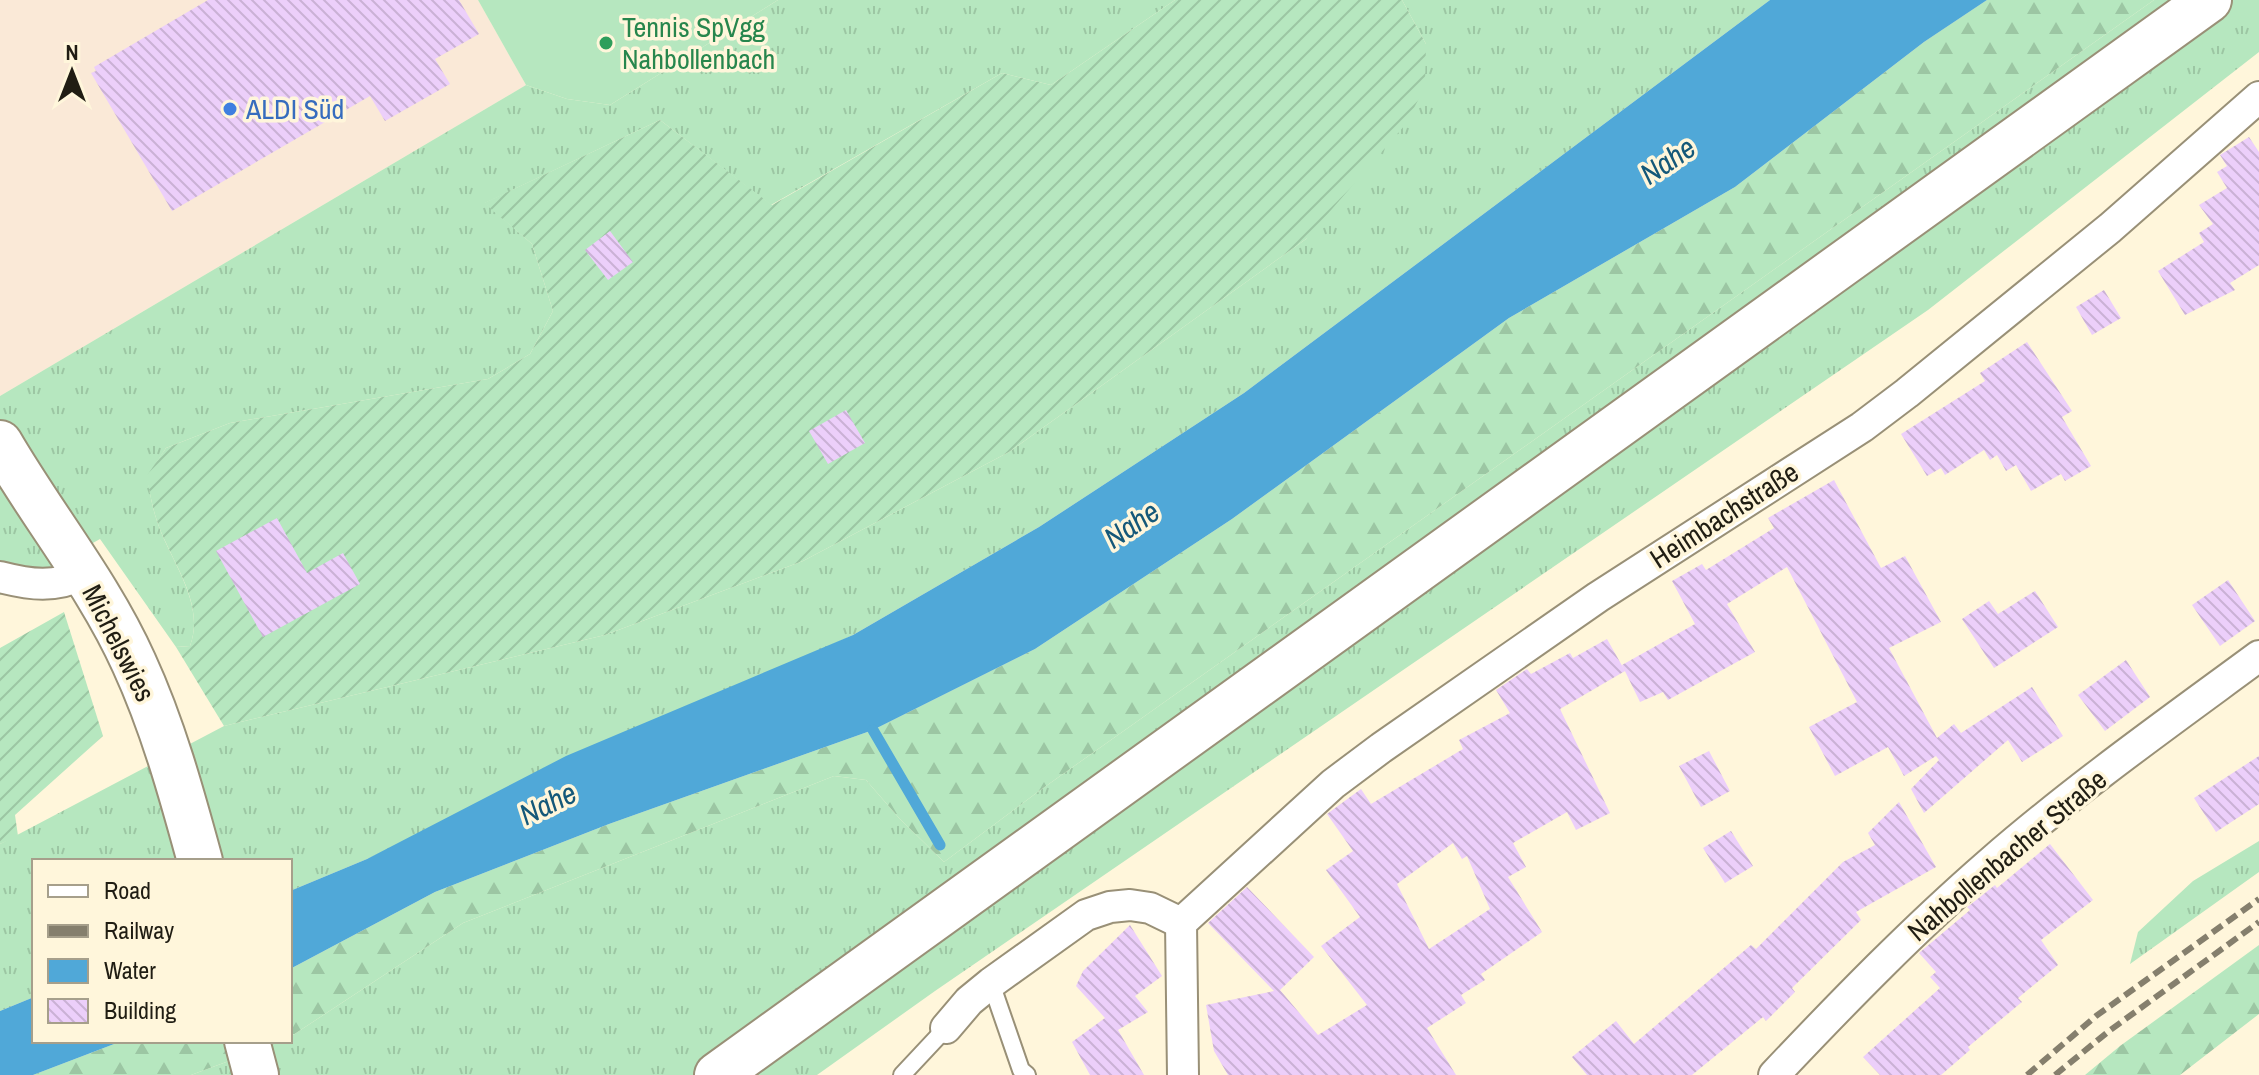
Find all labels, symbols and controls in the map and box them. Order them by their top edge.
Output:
place label: Tennis SpVgg Nahbollenbach [622,8,775,78]
north arrow [32,32,112,112]
marker: Tennis SpVgg Nahbollenbach [597,34,615,52]
text: N [65,37,79,67]
place label: ALDI Süd [245,90,344,128]
marker: ALDI Süd [221,100,239,118]
water label: Nahe [1632,127,1703,193]
street label: Heimbachstraße [1642,453,1806,577]
water label: Nahe [1096,491,1167,557]
street label: Michelswies [73,578,165,708]
street label: Nahbollenbacher Straße [1899,760,2115,950]
water label: Nahe [512,772,583,834]
legend [32,859,292,1043]
text: Road [104,874,151,906]
text: Railway [104,914,174,946]
text: Water [104,954,156,986]
text: Building [104,994,176,1026]

